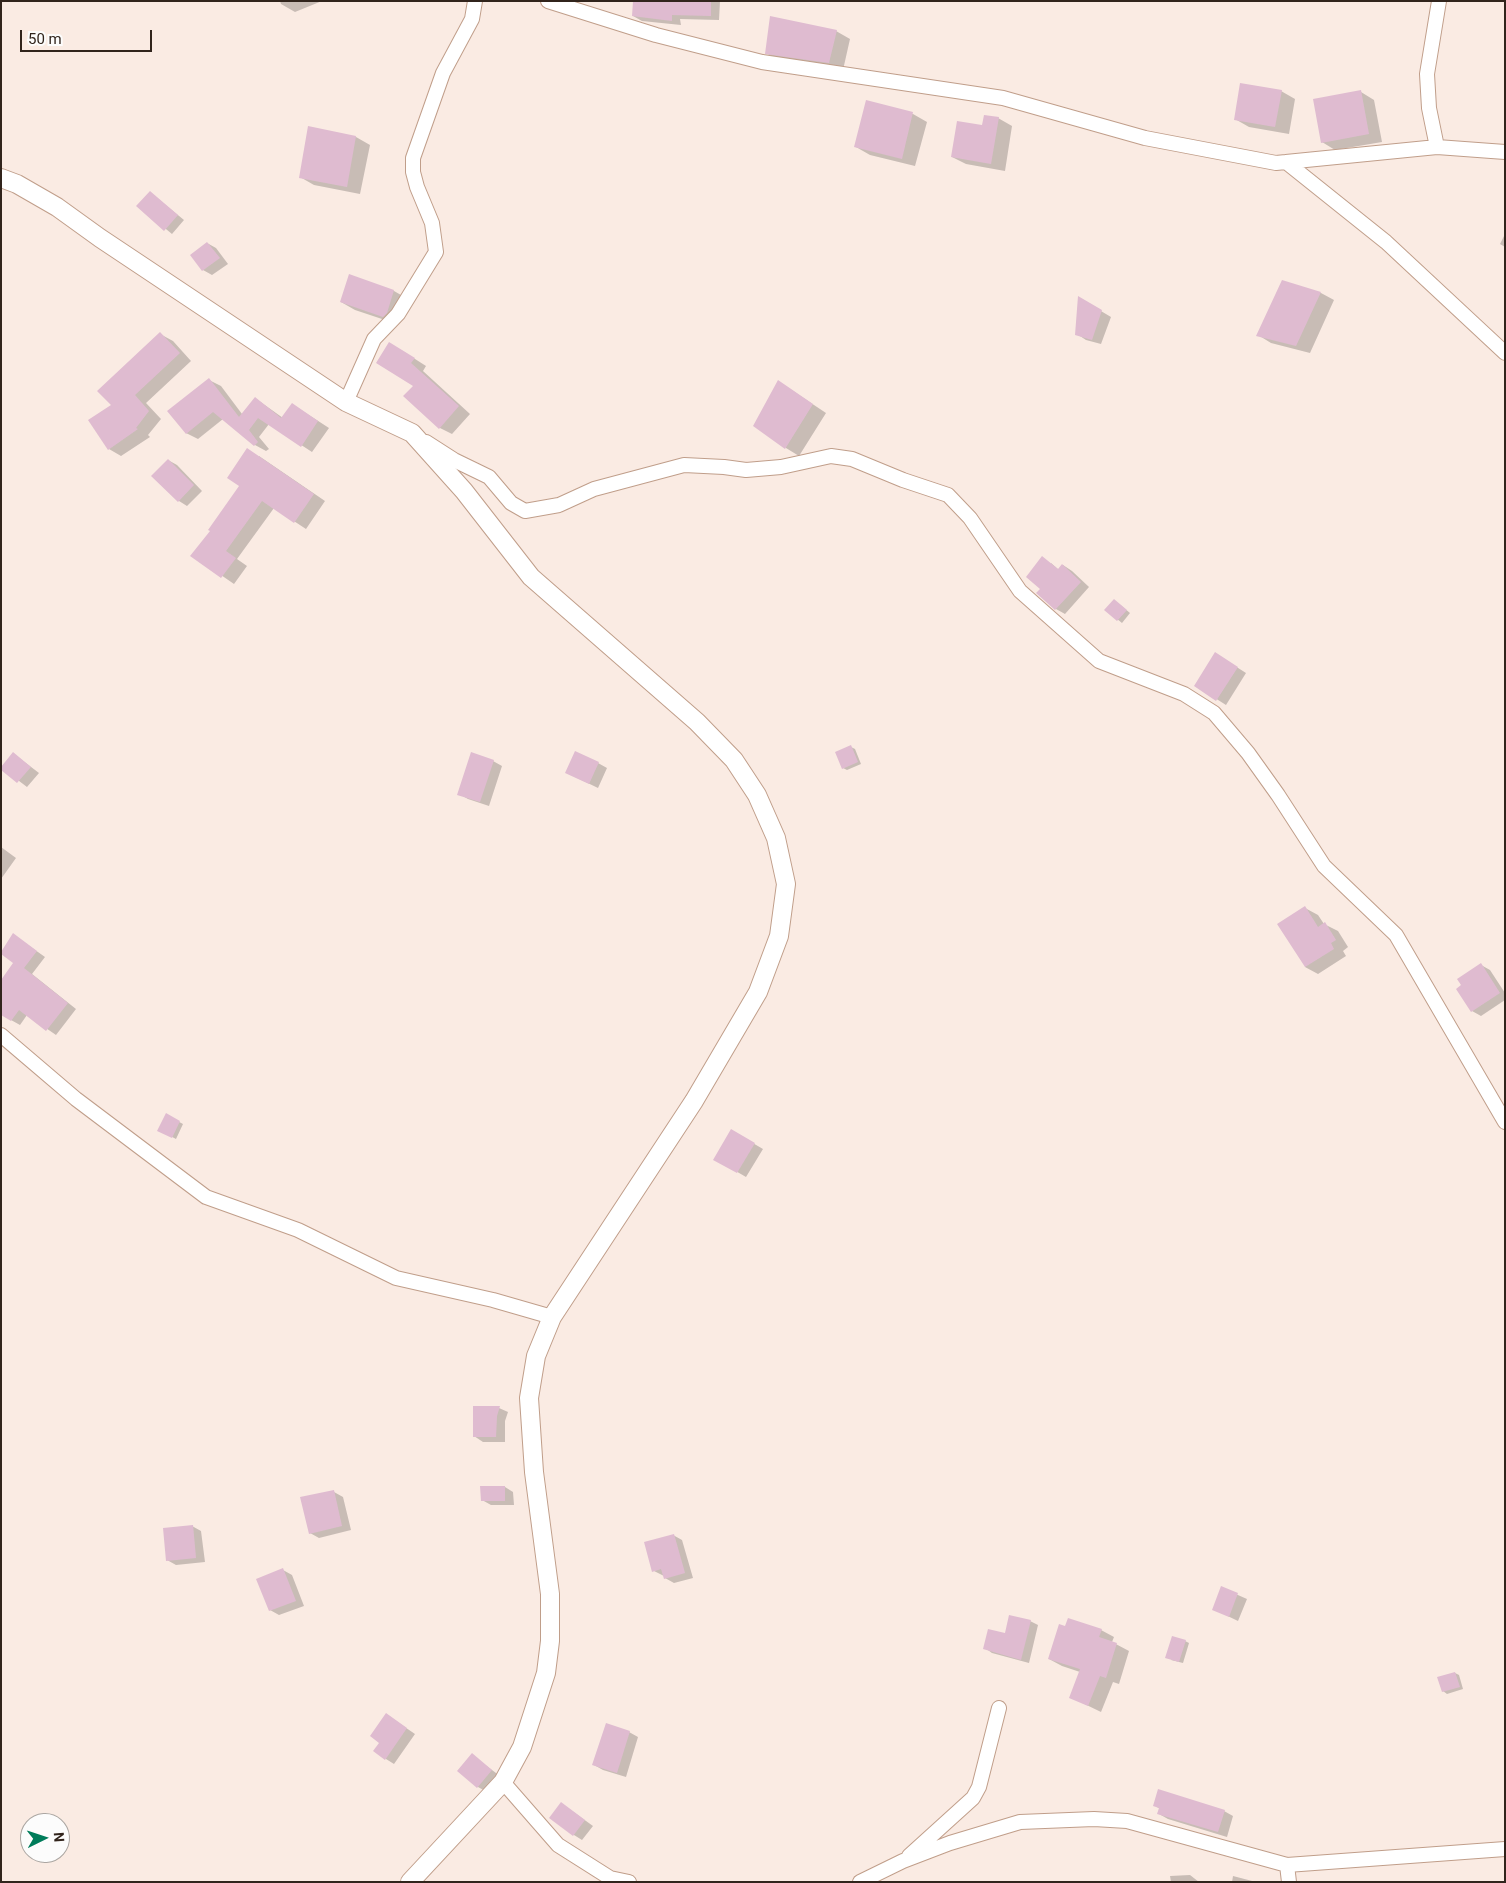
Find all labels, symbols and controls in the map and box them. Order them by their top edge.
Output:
scale bar [22,20,155,52]
text: 50 m [28,30,62,48]
north arrow [20,1813,70,1863]
text: N [51,1832,67,1843]

